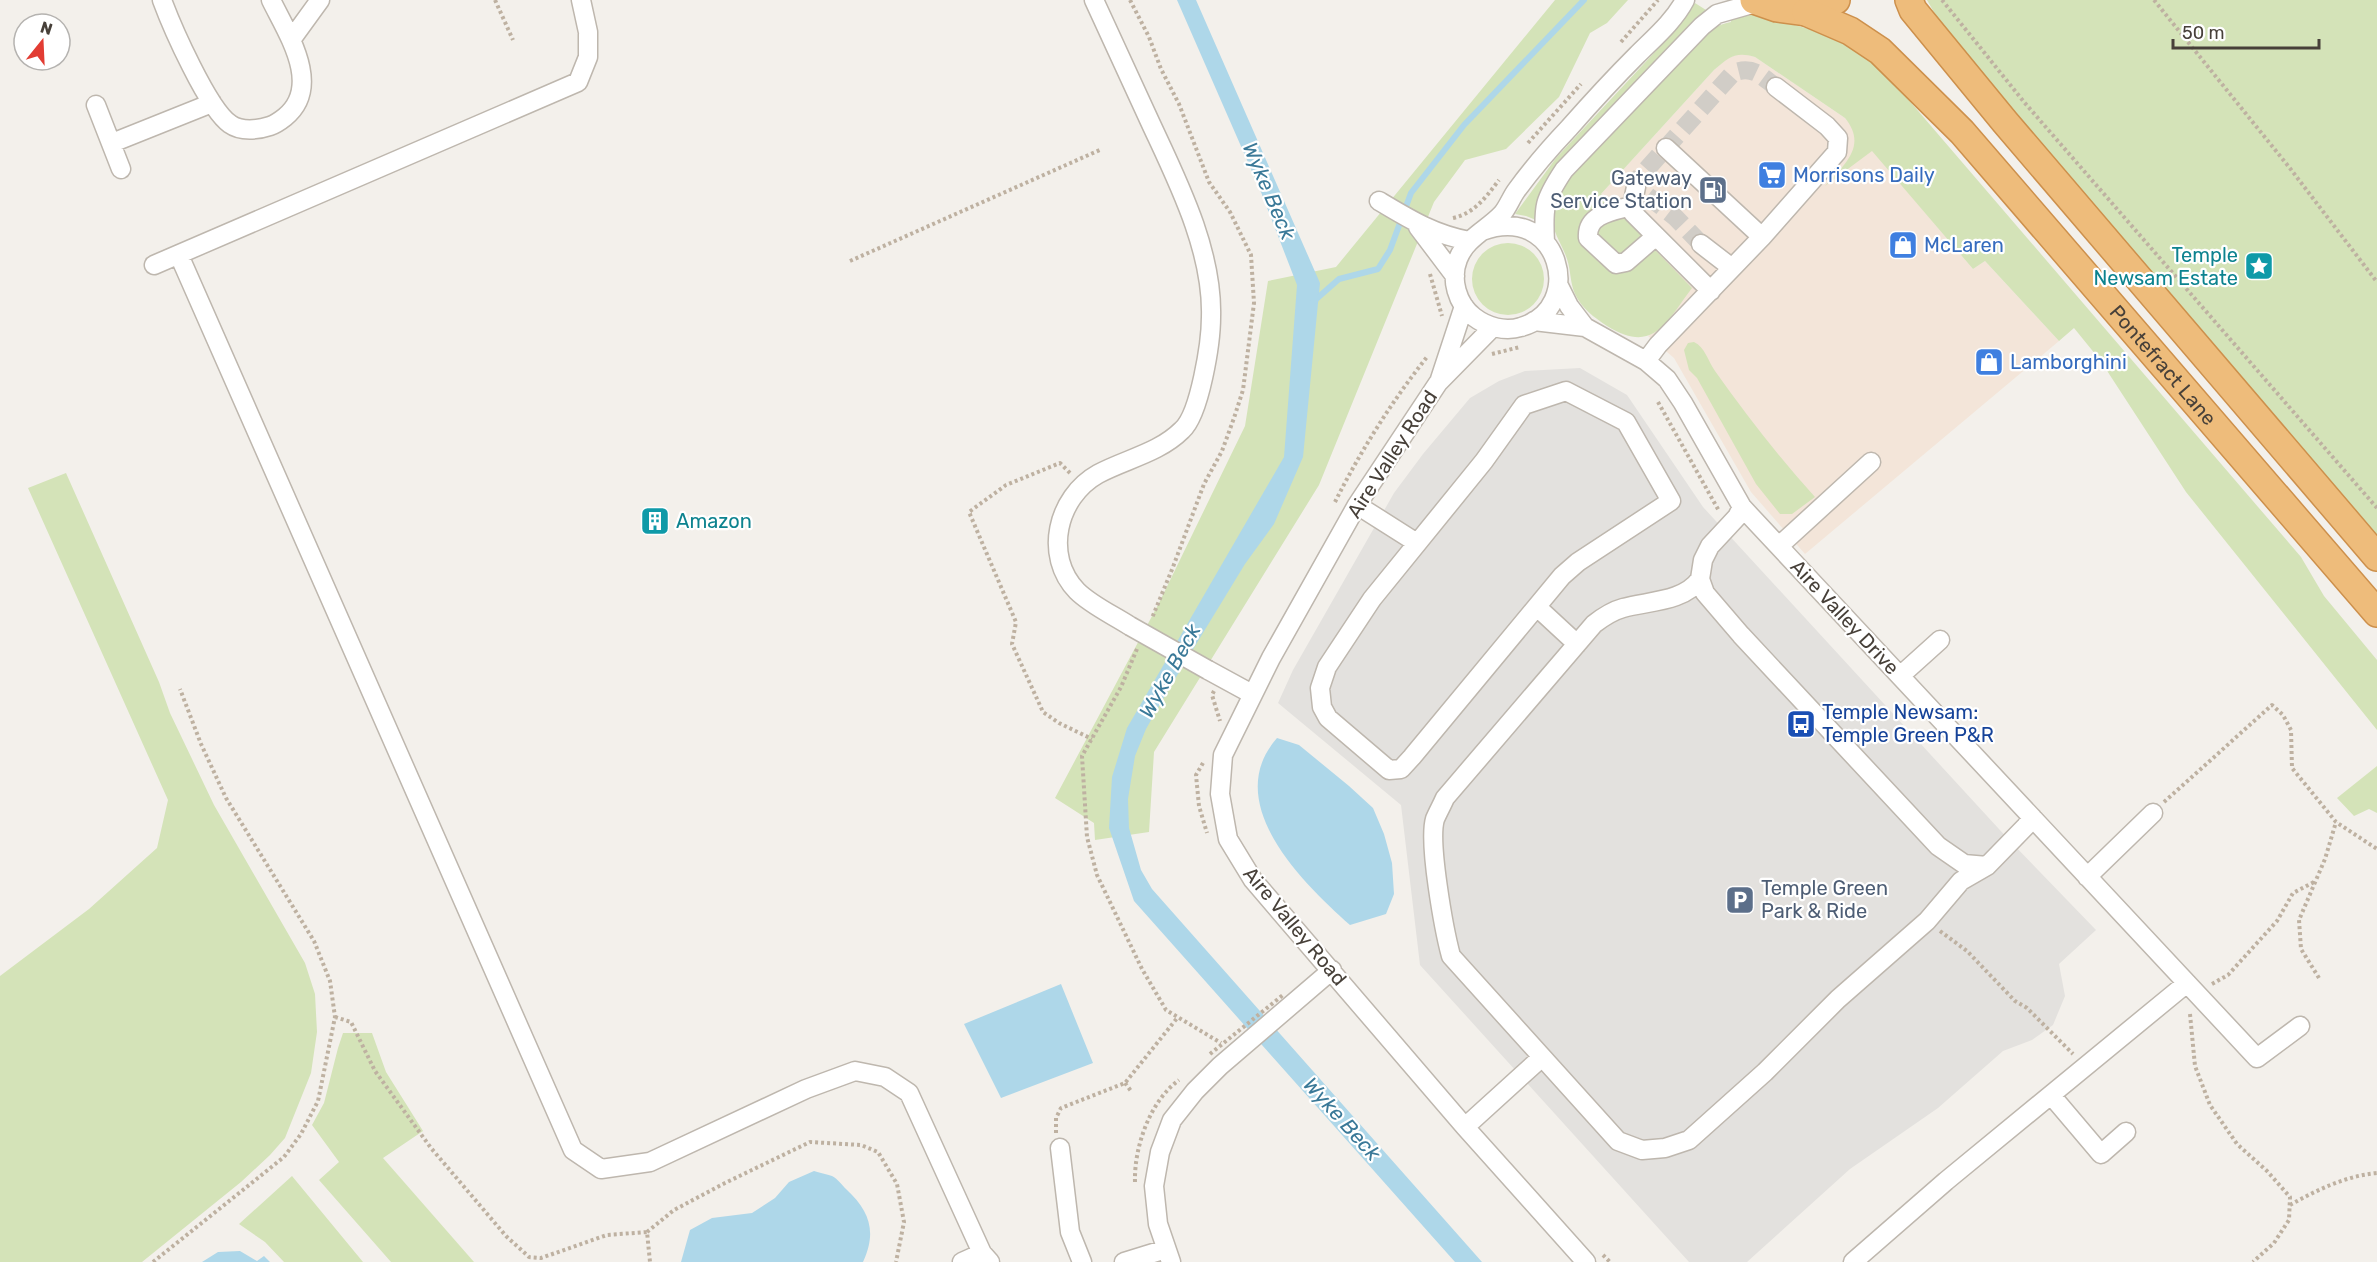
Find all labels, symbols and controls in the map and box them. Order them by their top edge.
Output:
north arrow [12,12,72,72]
scale bar [2173,12,2318,50]
text: N [38,17,55,39]
text: 50 m [2182,22,2225,44]
water label: Wyke Beck [1238,138,1302,245]
supermarket icon: Morrisons Daily [1756,159,1788,191]
place label: Morrisons Daily [1793,163,1935,187]
place label: Gateway Service Station [1550,166,1692,213]
fuel station icon: Gateway Service Station [1697,174,1729,206]
shop icon: McLaren [1887,229,1919,261]
place label: McLaren [1924,233,2004,257]
place label: Temple Newsam Estate [2093,243,2238,290]
place icon: Temple Newsam Estate [2243,250,2275,282]
street label: Pontefract Lane [2105,300,2221,430]
shop icon: Lamborghini [1973,346,2005,378]
place label: Lamborghini [2010,350,2127,374]
street label: Aire Valley Road [1342,386,1442,522]
building icon: Amazon [639,505,671,537]
place label: Amazon [676,509,752,533]
street label: Aire Valley Drive [1786,555,1904,679]
water label: Wyke Beck [1133,618,1206,722]
place label: Temple Newsam: Temple Green P&R [1822,700,1994,747]
bus stop icon: Temple Newsam: Temple Green P&R [1785,708,1817,740]
street label: Aire Valley Road [1238,862,1352,990]
place label: Temple Green Park & Ride [1761,876,1888,923]
parking icon: Temple Green Park & Ride [1724,884,1756,916]
water label: Wyke Beck [1298,1072,1387,1166]

